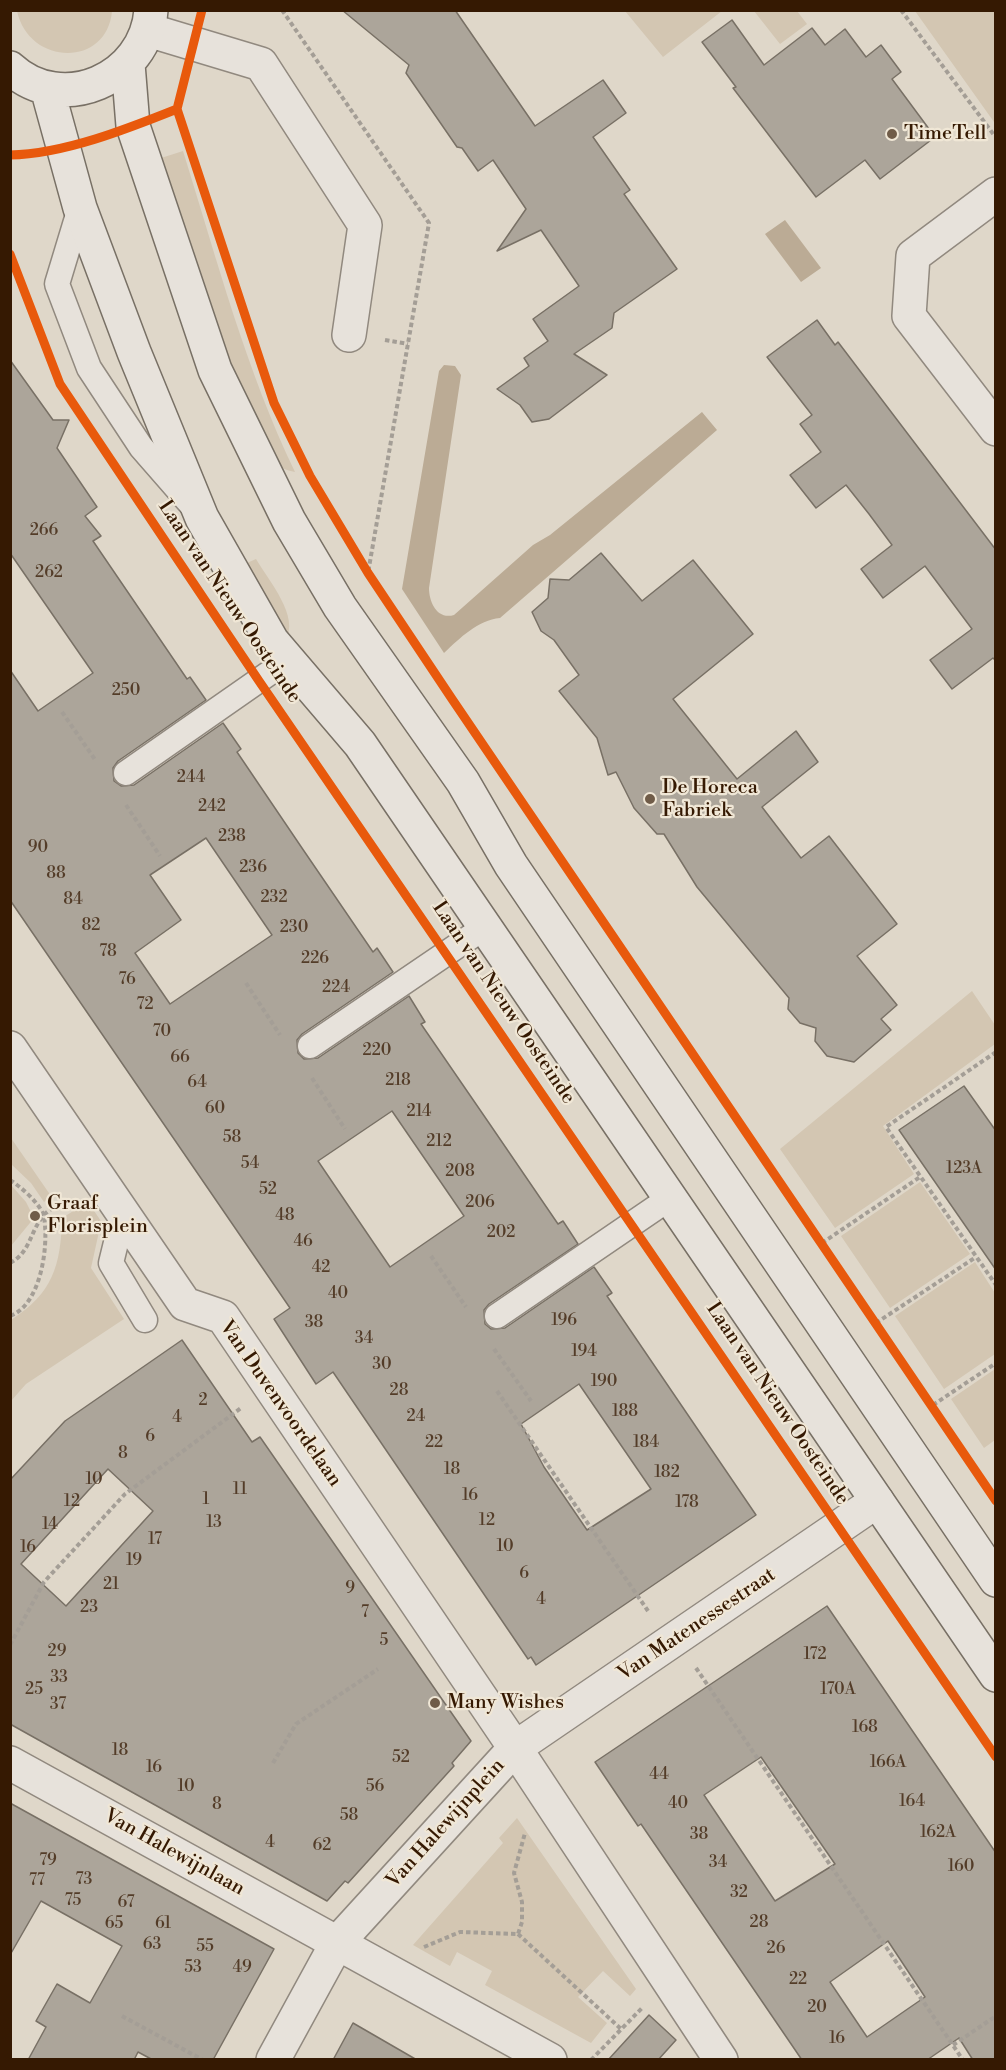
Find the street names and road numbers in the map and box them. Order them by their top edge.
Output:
street label: Laan van Nieuw Oosteinde [152,496,306,708]
street label: Laan van Nieuw Oosteinde [426,897,580,1109]
street label: Laan van Nieuw Oosteinde [700,1298,854,1510]
street label: Van Duvenvoordelaan [214,1316,346,1492]
street label: Van Matenessestraat [614,1563,780,1687]
street label: Van Halewijnplein [382,1754,510,1894]
street label: Van Halewijnlaan [99,1804,249,1902]

